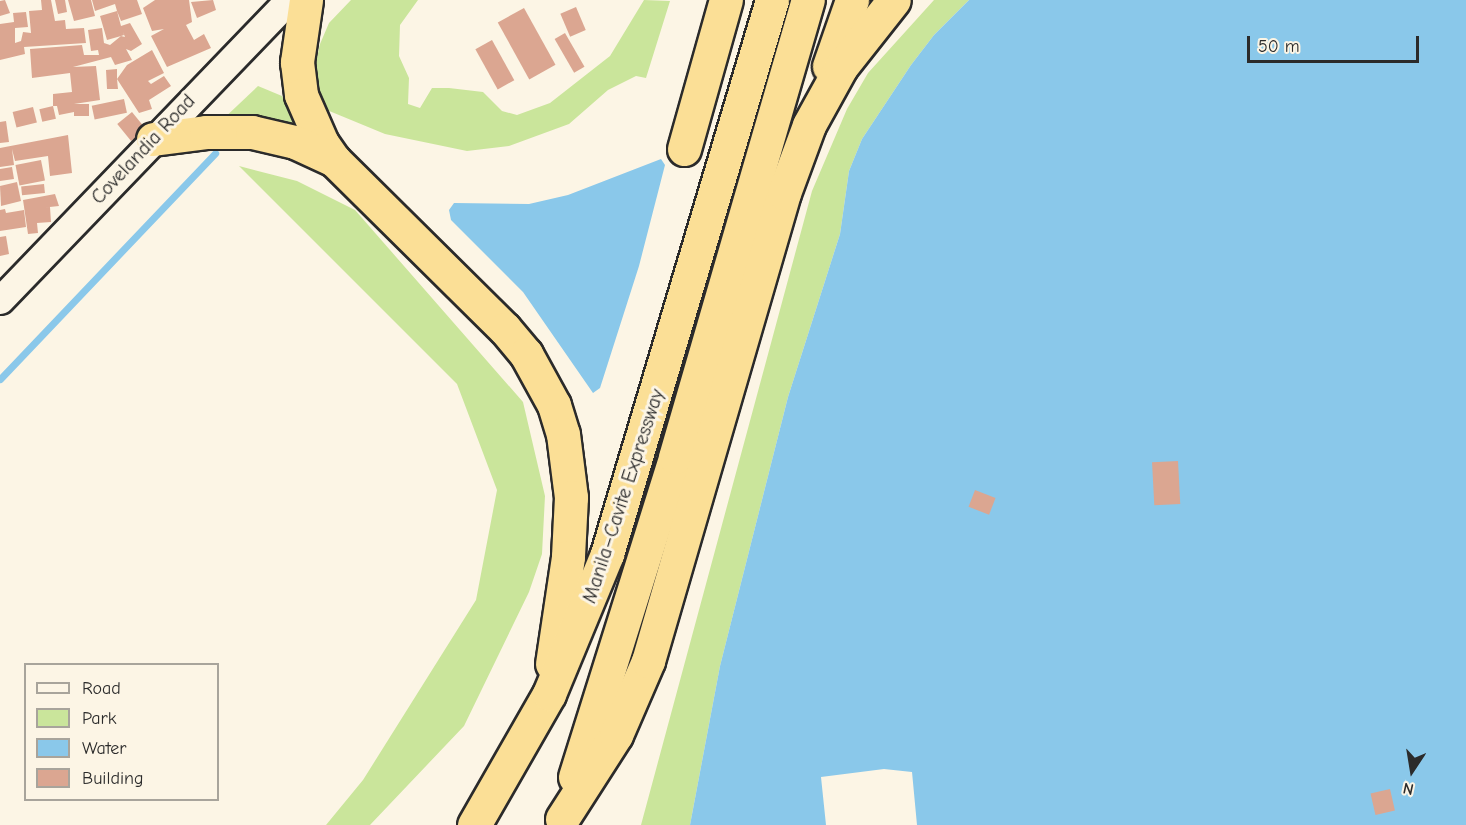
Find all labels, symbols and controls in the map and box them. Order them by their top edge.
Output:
scale bar [1250,24,1422,62]
text: 50 m [1258,36,1300,57]
street label: Covelandia Road [86,89,200,209]
street label: Manila–Cavite Expressway [577,386,669,606]
legend [24,663,219,801]
text: Road [82,678,121,699]
text: Park [82,708,116,729]
text: Water [82,738,126,759]
north arrow [1382,741,1442,801]
text: Building [82,768,144,789]
text: N [1401,779,1415,798]

